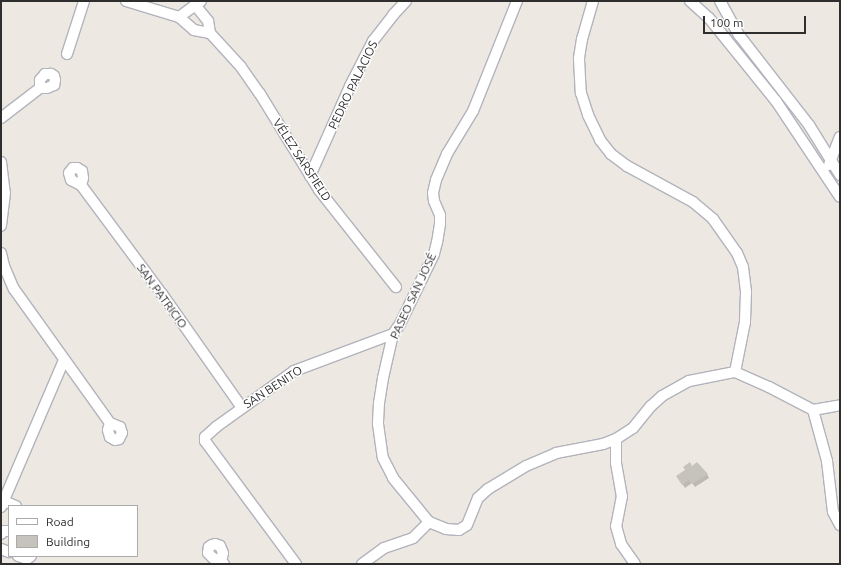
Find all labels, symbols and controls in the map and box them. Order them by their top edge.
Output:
scale bar [705,8,808,34]
text: 100 m [710,16,743,29]
street label: PEDRO PALACIOS [325,38,381,132]
street label: VÉLEZ SARSFIELD [270,116,334,204]
street label: PASEO SAN JOSÉ [387,251,439,341]
street label: SAN PATRICIO [134,261,190,331]
street label: SAN BENITO [241,363,305,411]
legend [8,505,138,557]
text: Road [46,515,74,528]
text: Building [46,535,90,548]

